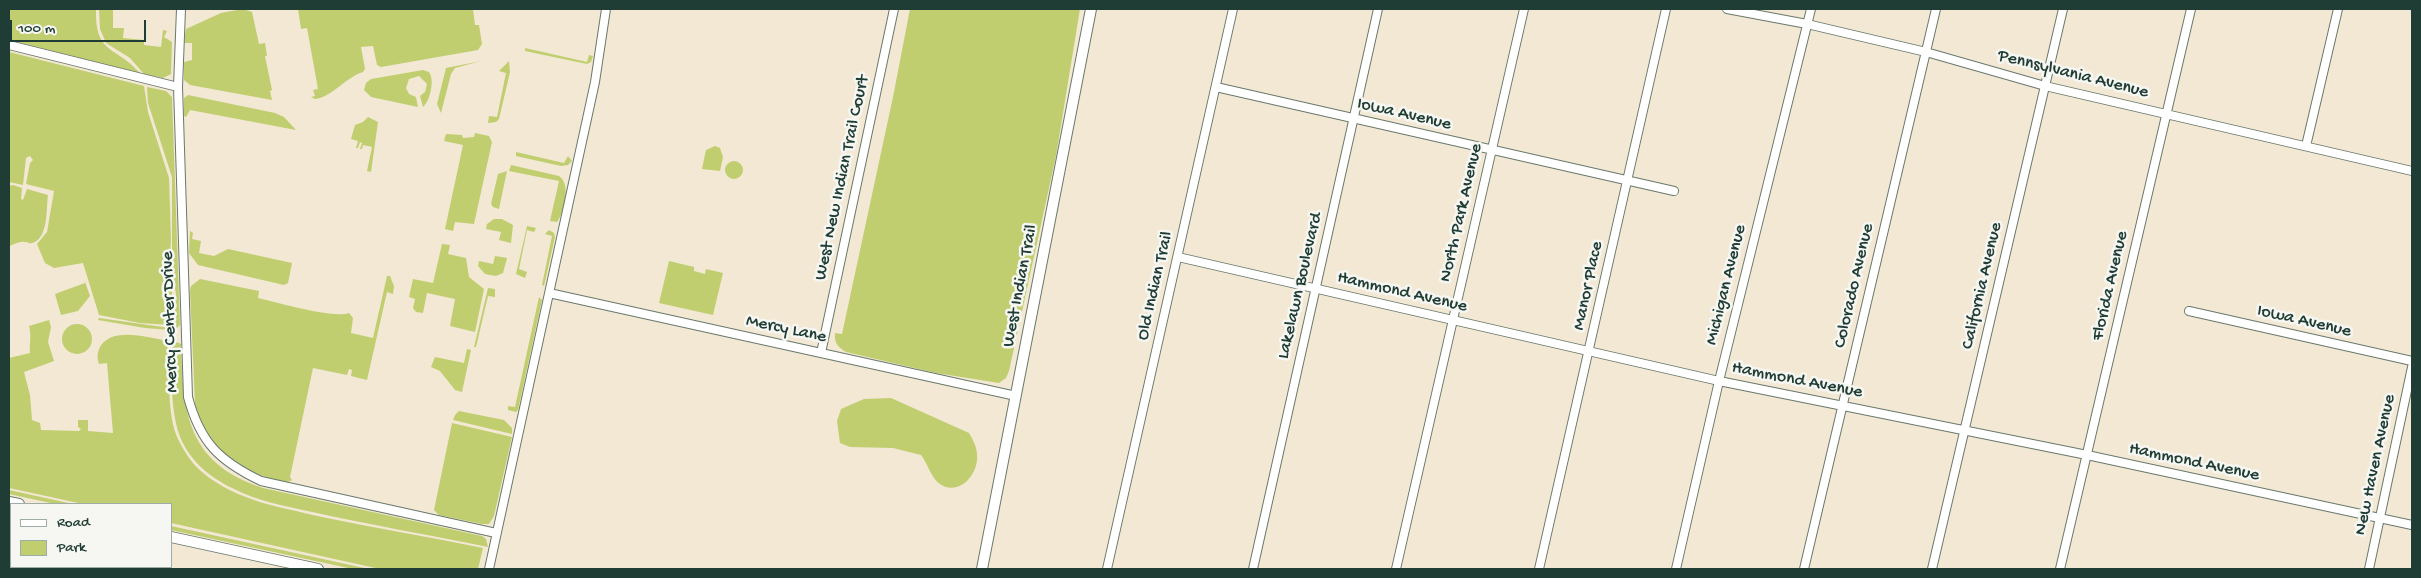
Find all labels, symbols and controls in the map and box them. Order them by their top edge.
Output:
scale bar [12,10,149,42]
text: 100 m [18,20,55,38]
street label: Pennsylvania Avenue [1995,46,2151,104]
street label: West New Indian Trail Court [811,74,875,282]
street label: Iowa Avenue [1355,94,1453,136]
street label: North Park Avenue [1436,142,1488,284]
street label: Lakelawn Boulevard [1274,211,1328,361]
street label: California Avenue [1958,220,2008,352]
street label: Colorado Avenue [1830,222,1880,350]
street label: West Indian Trail [999,223,1043,349]
street label: Michigan Avenue [1702,223,1752,347]
street label: Florida Avenue [2088,229,2134,343]
street label: Old Indian Trail [1133,230,1179,342]
street label: Manor Place [1569,240,1609,332]
street label: Mercy Center Drive [158,251,184,393]
street label: Hammond Avenue [1335,268,1469,318]
street label: Iowa Avenue [2255,301,2353,343]
street label: Mercy Lane [744,311,828,349]
street label: Hammond Avenue [1730,358,1864,404]
street label: New Haven Avenue [2350,392,2402,538]
street label: Hammond Avenue [2127,439,2261,487]
legend [10,503,172,568]
text: Road [57,514,90,532]
text: Park [57,539,86,557]

